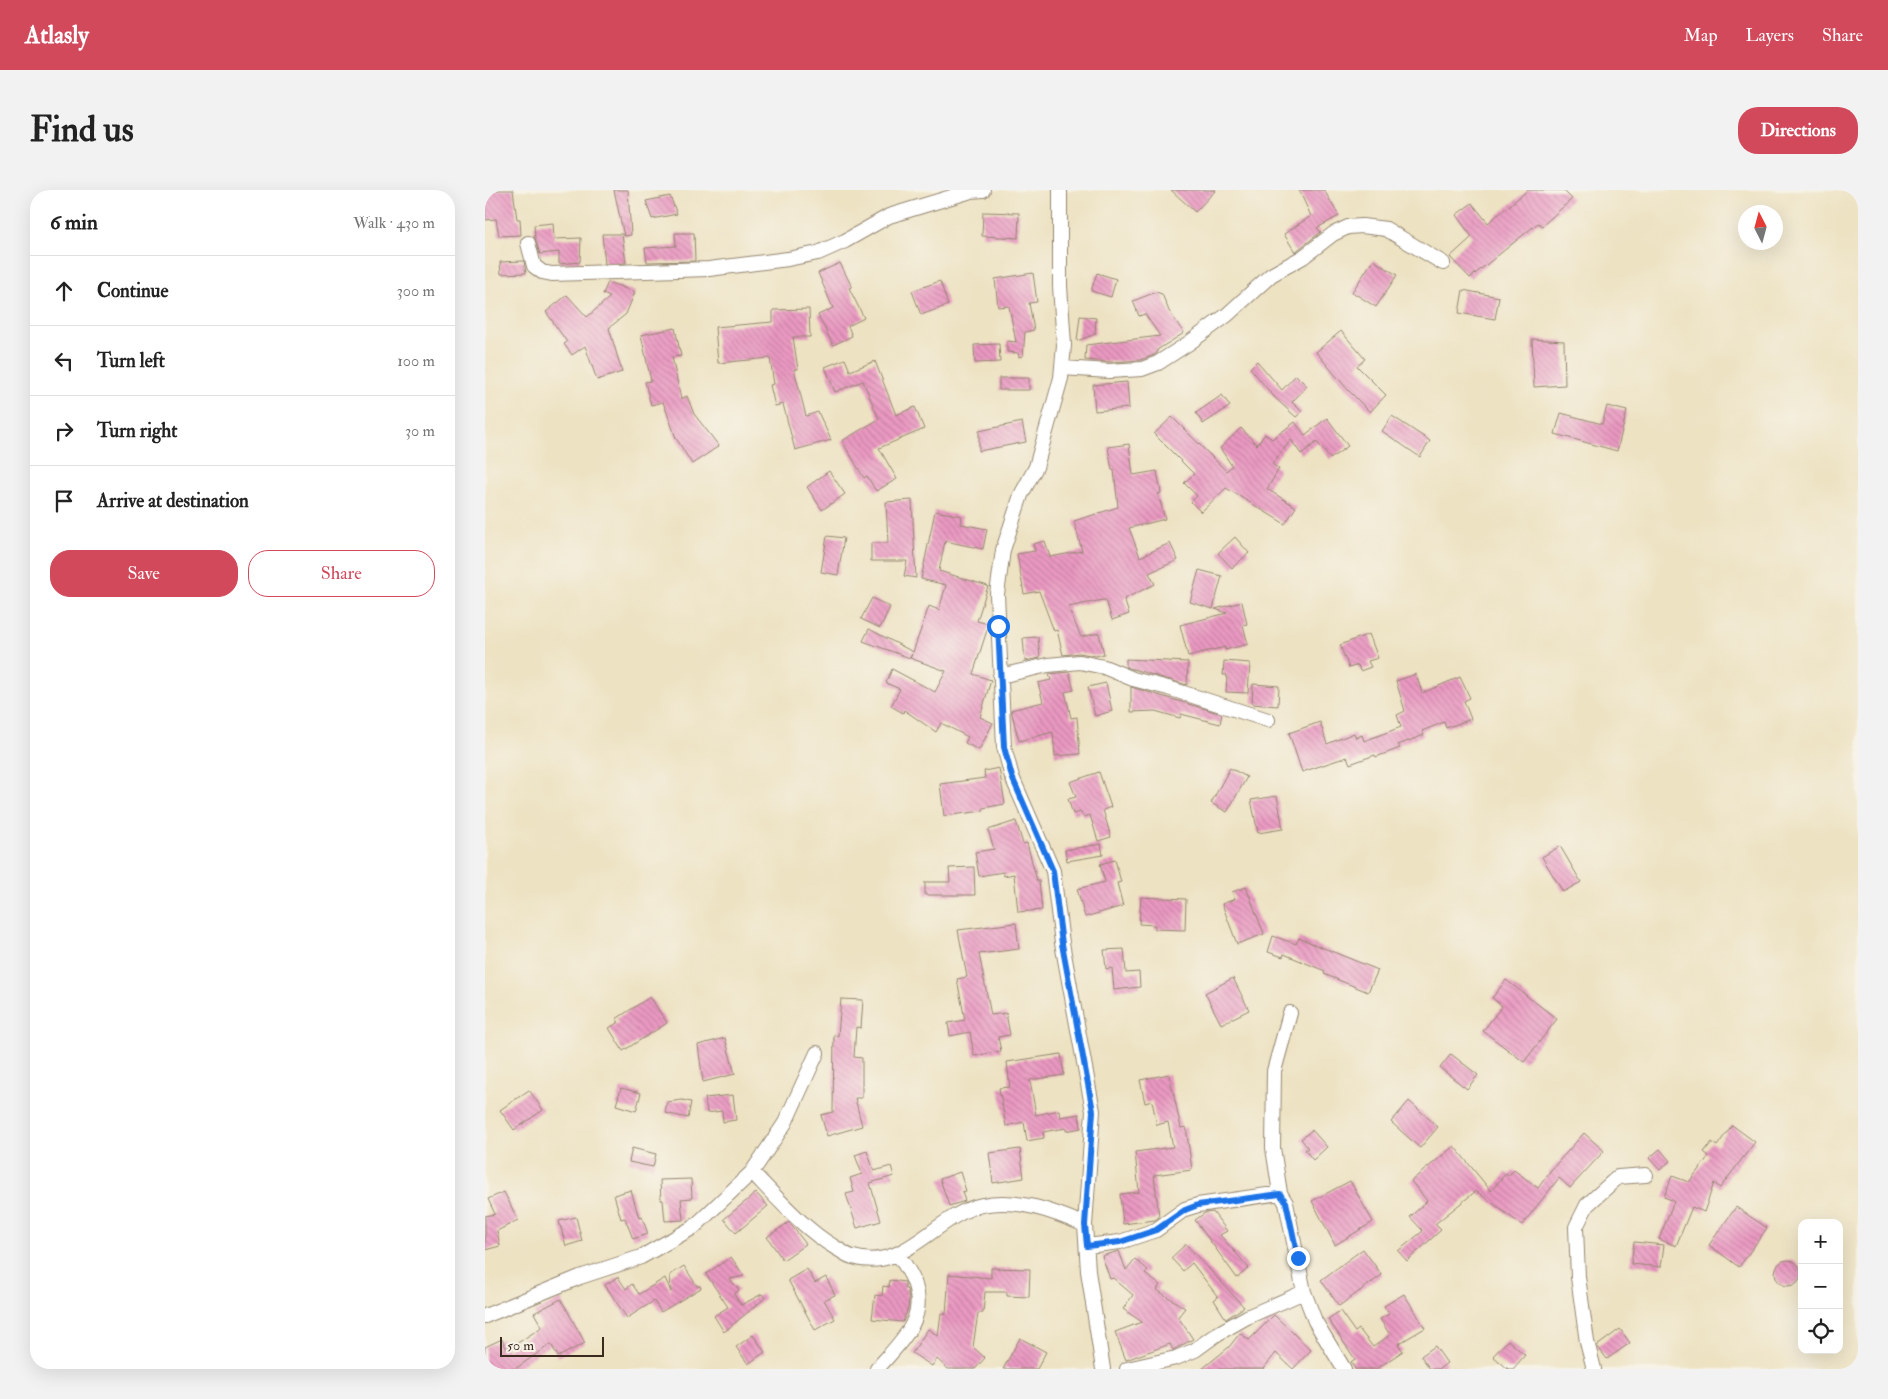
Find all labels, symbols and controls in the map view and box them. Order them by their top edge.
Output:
text: Atlasly [25,20,89,51]
text: Map [1684,24,1718,47]
text: Layers [1746,24,1794,47]
text: Share [1822,24,1863,47]
button: Directions [1738,107,1858,154]
text: Find us [30,108,134,152]
north arrow [1738,205,1783,250]
text: 6 min [50,209,98,236]
text: Walk · 430 m [353,213,435,233]
icon: ahead [50,277,78,305]
text: Continue [97,279,168,303]
text: 300 m [397,281,435,301]
icon: left [50,347,78,375]
text: Turn left [97,349,165,373]
text: 100 m [397,351,435,371]
icon: right [50,417,78,445]
text: Turn right [97,419,177,443]
text: 30 m [405,421,435,441]
icon: arrive [50,487,78,515]
text: Arrive at destination [97,489,249,513]
button: Save [50,550,238,597]
button: Share [248,550,435,597]
route start [987,615,1010,638]
map controls [1798,1219,1843,1354]
button: + [1798,1219,1843,1264]
route end [1287,1247,1310,1270]
button: − [1798,1264,1843,1309]
button: locate [1798,1309,1843,1354]
scale bar [500,1334,604,1357]
text: 50 m [507,1337,534,1354]

